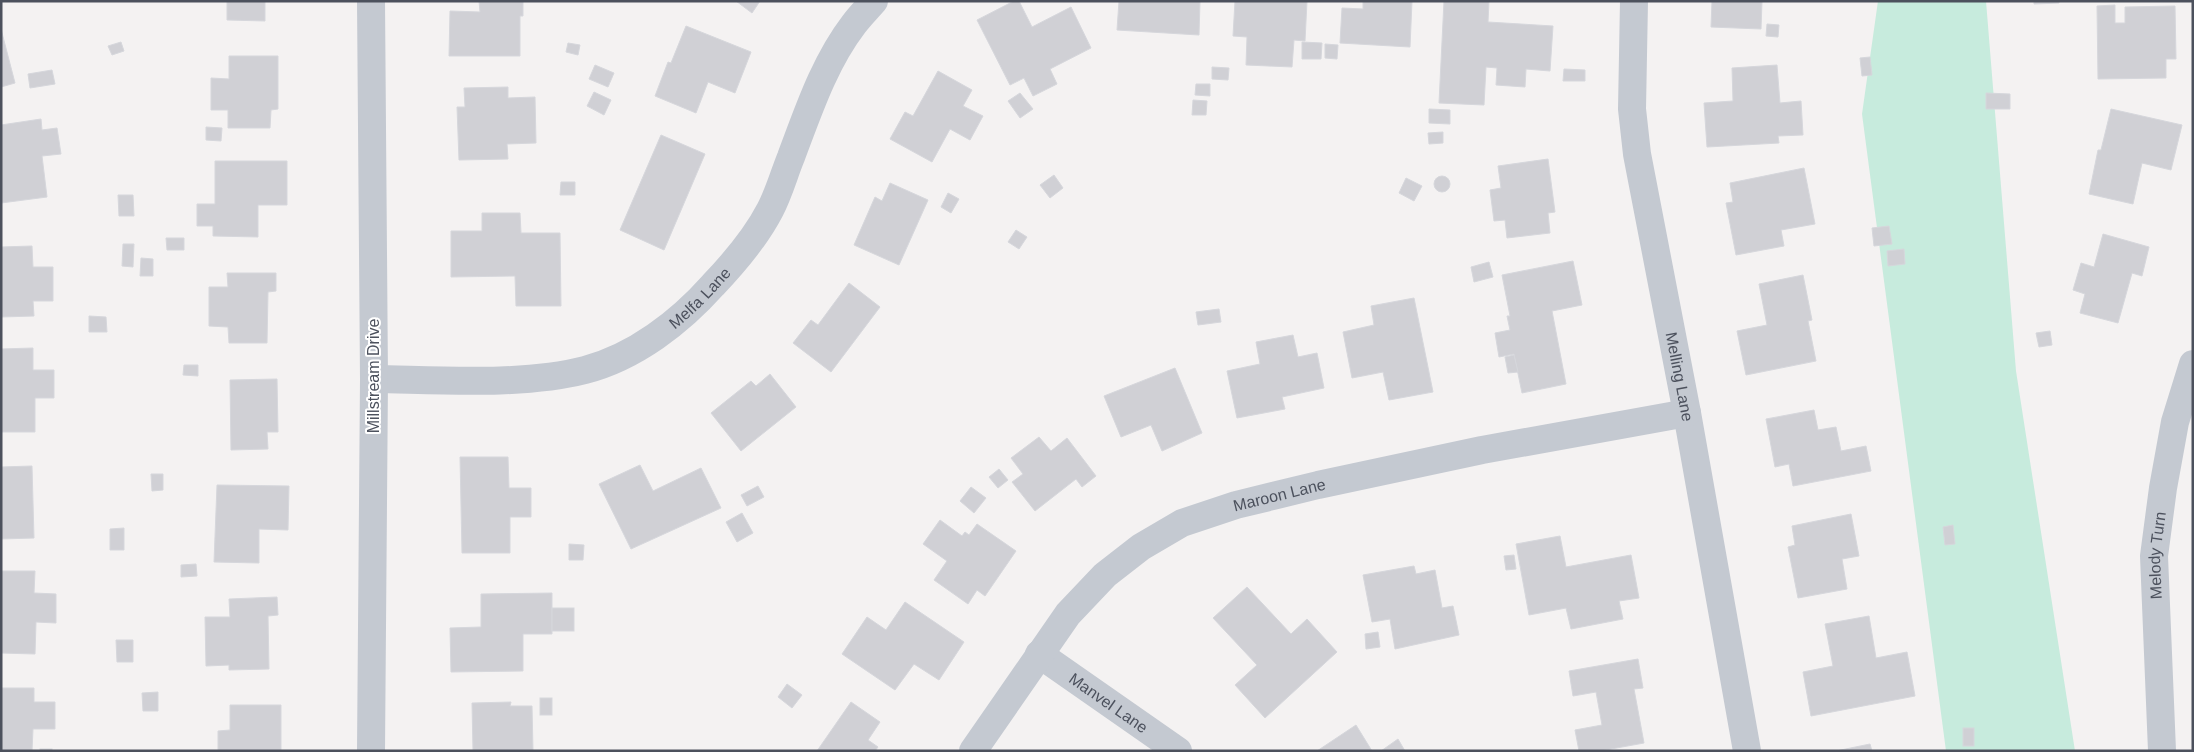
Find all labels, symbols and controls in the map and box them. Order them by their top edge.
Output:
street label: Melfa Lane [666,264,734,332]
street label: Millstream Drive [365,319,382,433]
street label: Melling Lane [1663,330,1696,423]
street label: Maroon Lane [1231,476,1327,514]
street label: Melody Turn [2146,510,2169,600]
street label: Manvel Lane [1066,670,1151,736]

